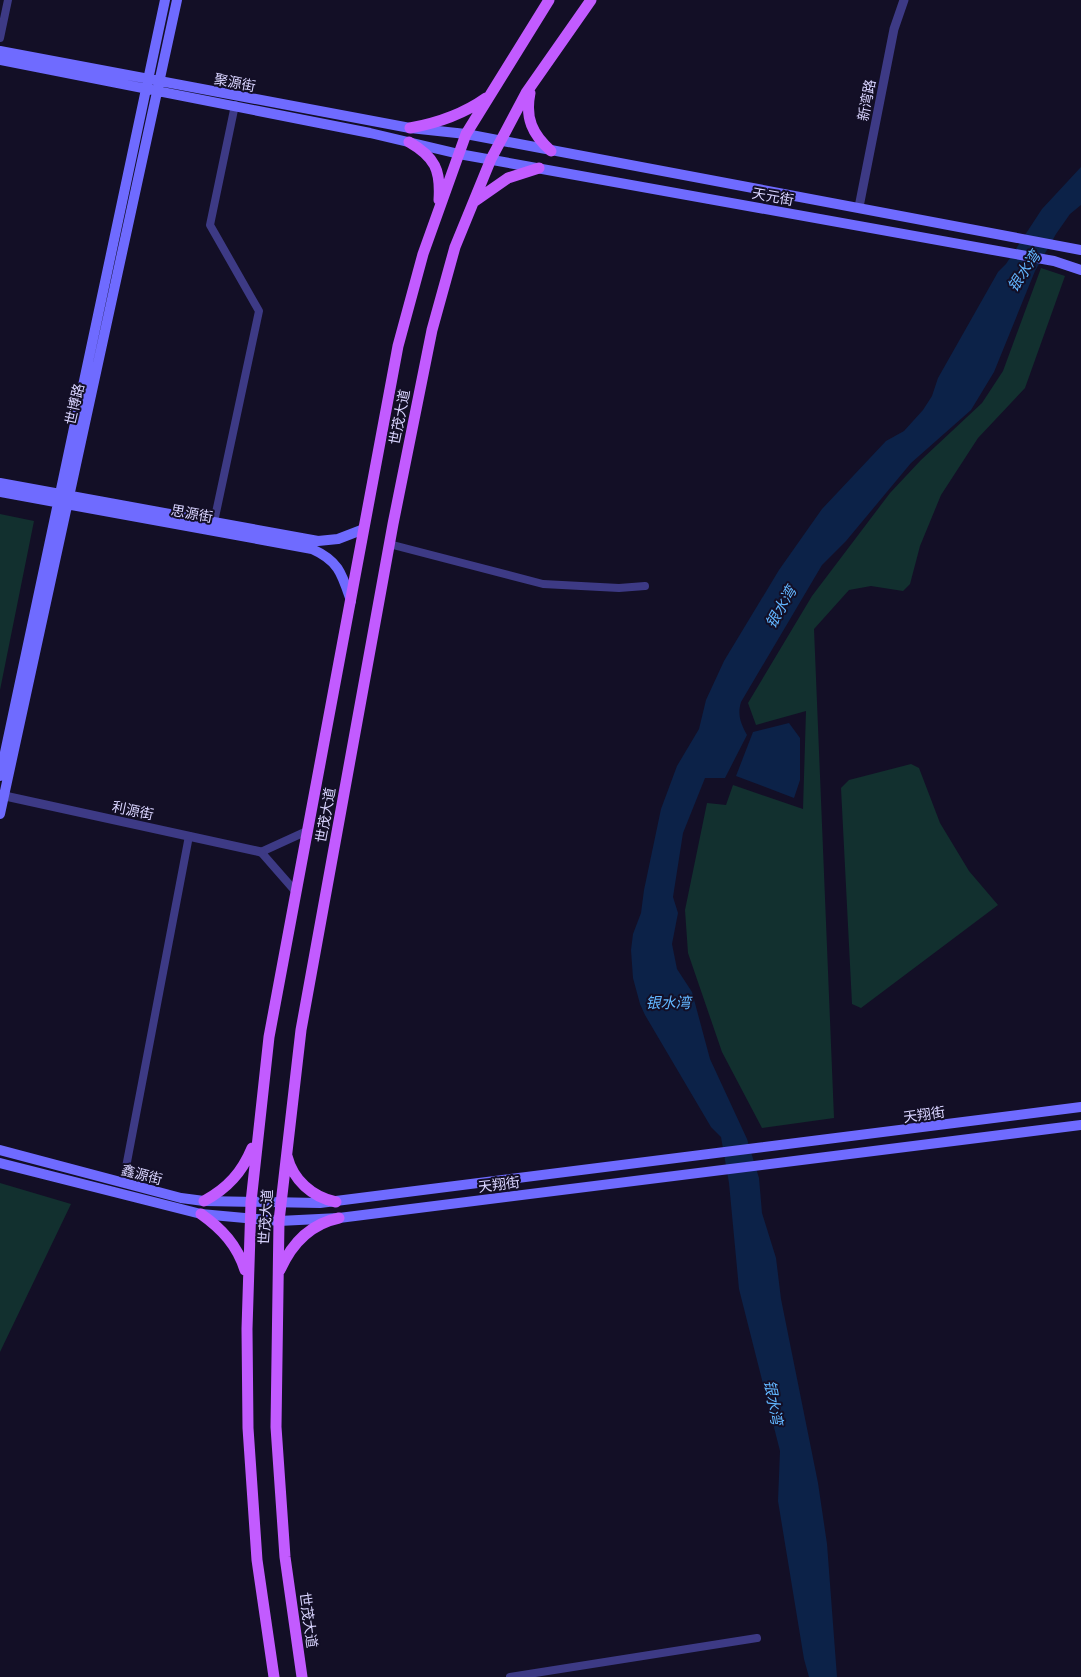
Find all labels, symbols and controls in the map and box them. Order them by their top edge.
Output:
street label: 聚源街 [213,70,257,94]
street label: 新湾路 [854,78,878,122]
street label: 天元街 [751,184,795,208]
water label: 银水湾 [1003,245,1045,295]
street label: 世博路 [61,382,87,426]
street label: 世茂大道 [385,388,413,446]
street label: 思源街 [170,501,214,525]
water label: 银水湾 [761,580,801,631]
street label: 世茂大道 [312,786,338,844]
street label: 利源街 [111,797,155,823]
water label: 银水湾 [645,993,693,1011]
street label: 天翔街 [902,1103,946,1125]
street label: 鑫源街 [120,1160,164,1188]
street label: 天翔街 [477,1173,521,1195]
street label: 世茂大道 [255,1188,275,1246]
water label: 银水湾 [761,1378,787,1429]
street label: 世茂大道 [297,1591,321,1649]

